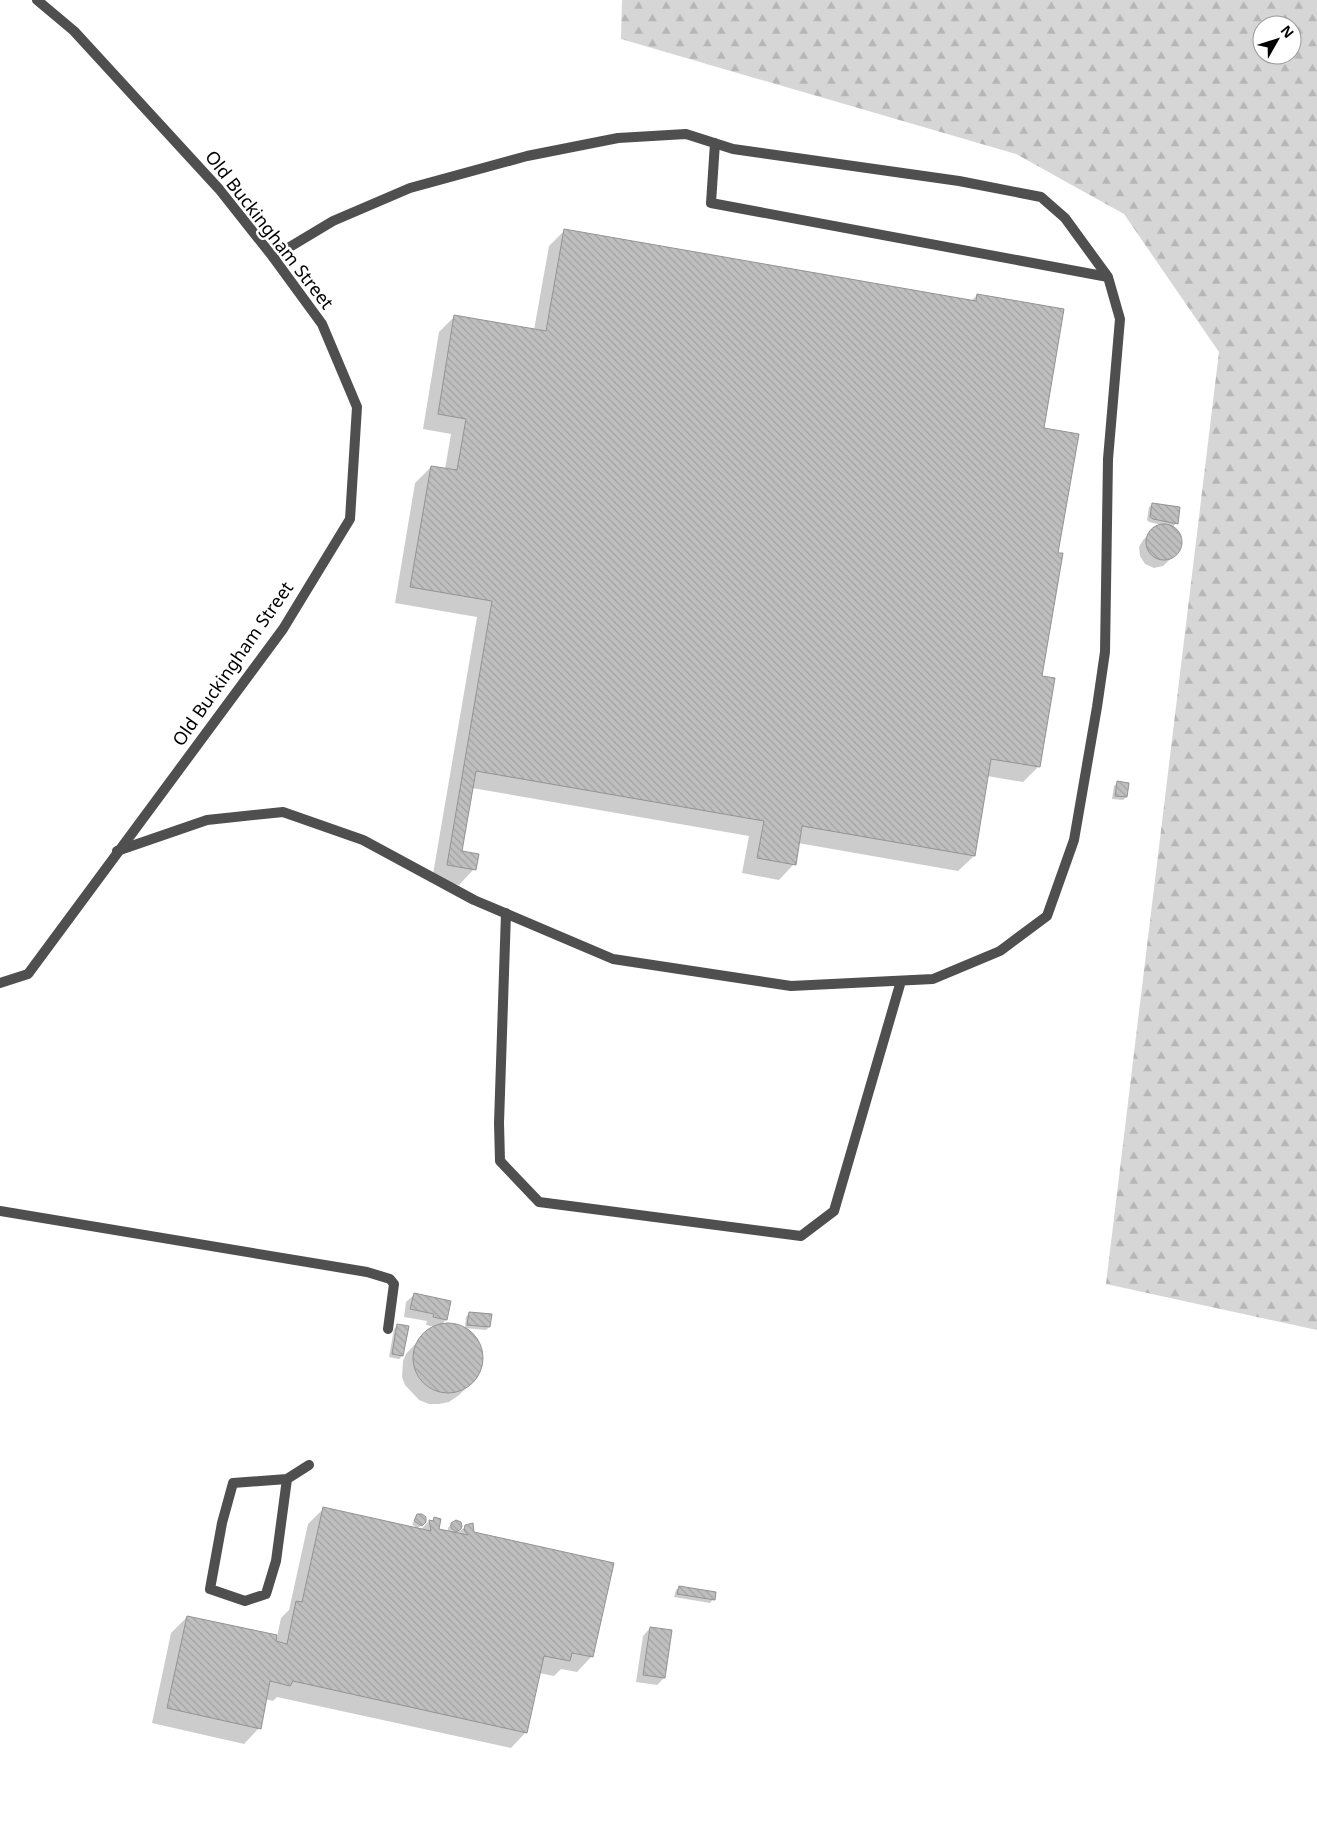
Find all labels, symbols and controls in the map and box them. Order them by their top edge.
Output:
north arrow [1252,15,1302,65]
text: N [1277,21,1298,42]
street label: Old Buckingham Street [200,145,340,314]
street label: Old Buckingham Street [166,576,298,750]

